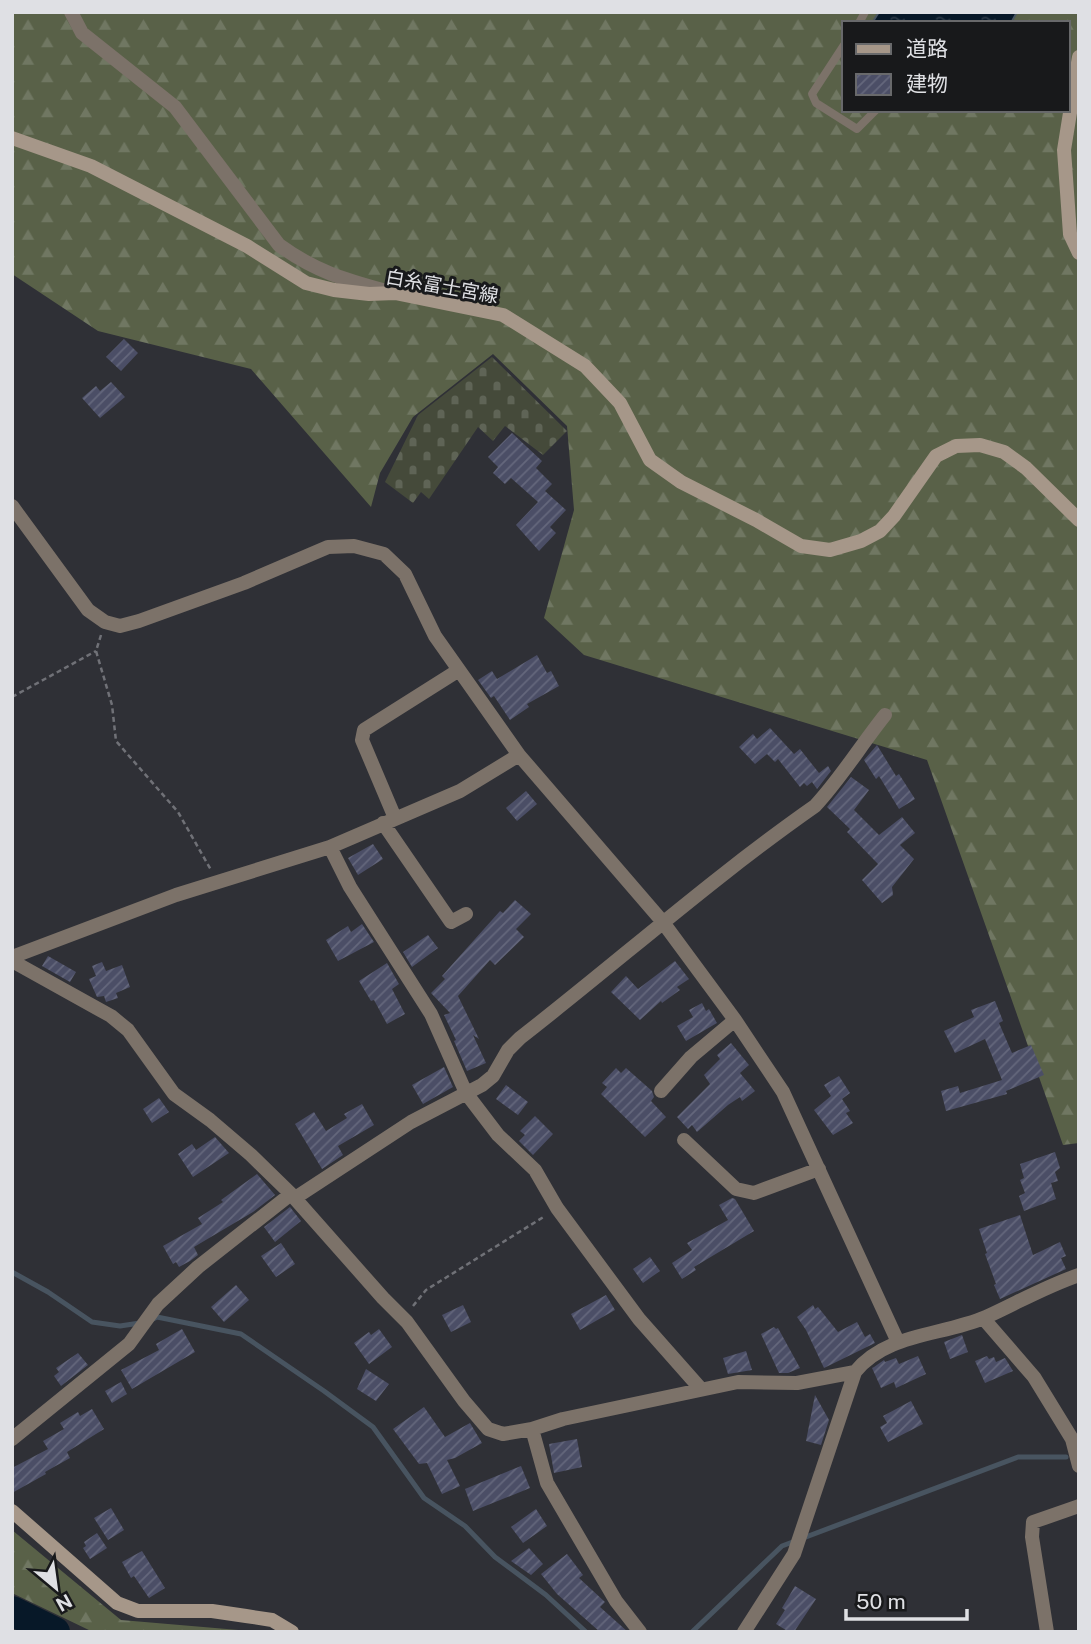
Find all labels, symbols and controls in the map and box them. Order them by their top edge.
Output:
legend [842,21,1070,112]
text: 道路 [906,36,948,61]
text: 建物 [906,71,948,96]
street label: 白糸富士宮線 [384,265,500,307]
north arrow [21,1553,91,1623]
scale bar [846,1578,967,1622]
text: 50 m [856,1589,906,1614]
text: N [52,1590,76,1616]

